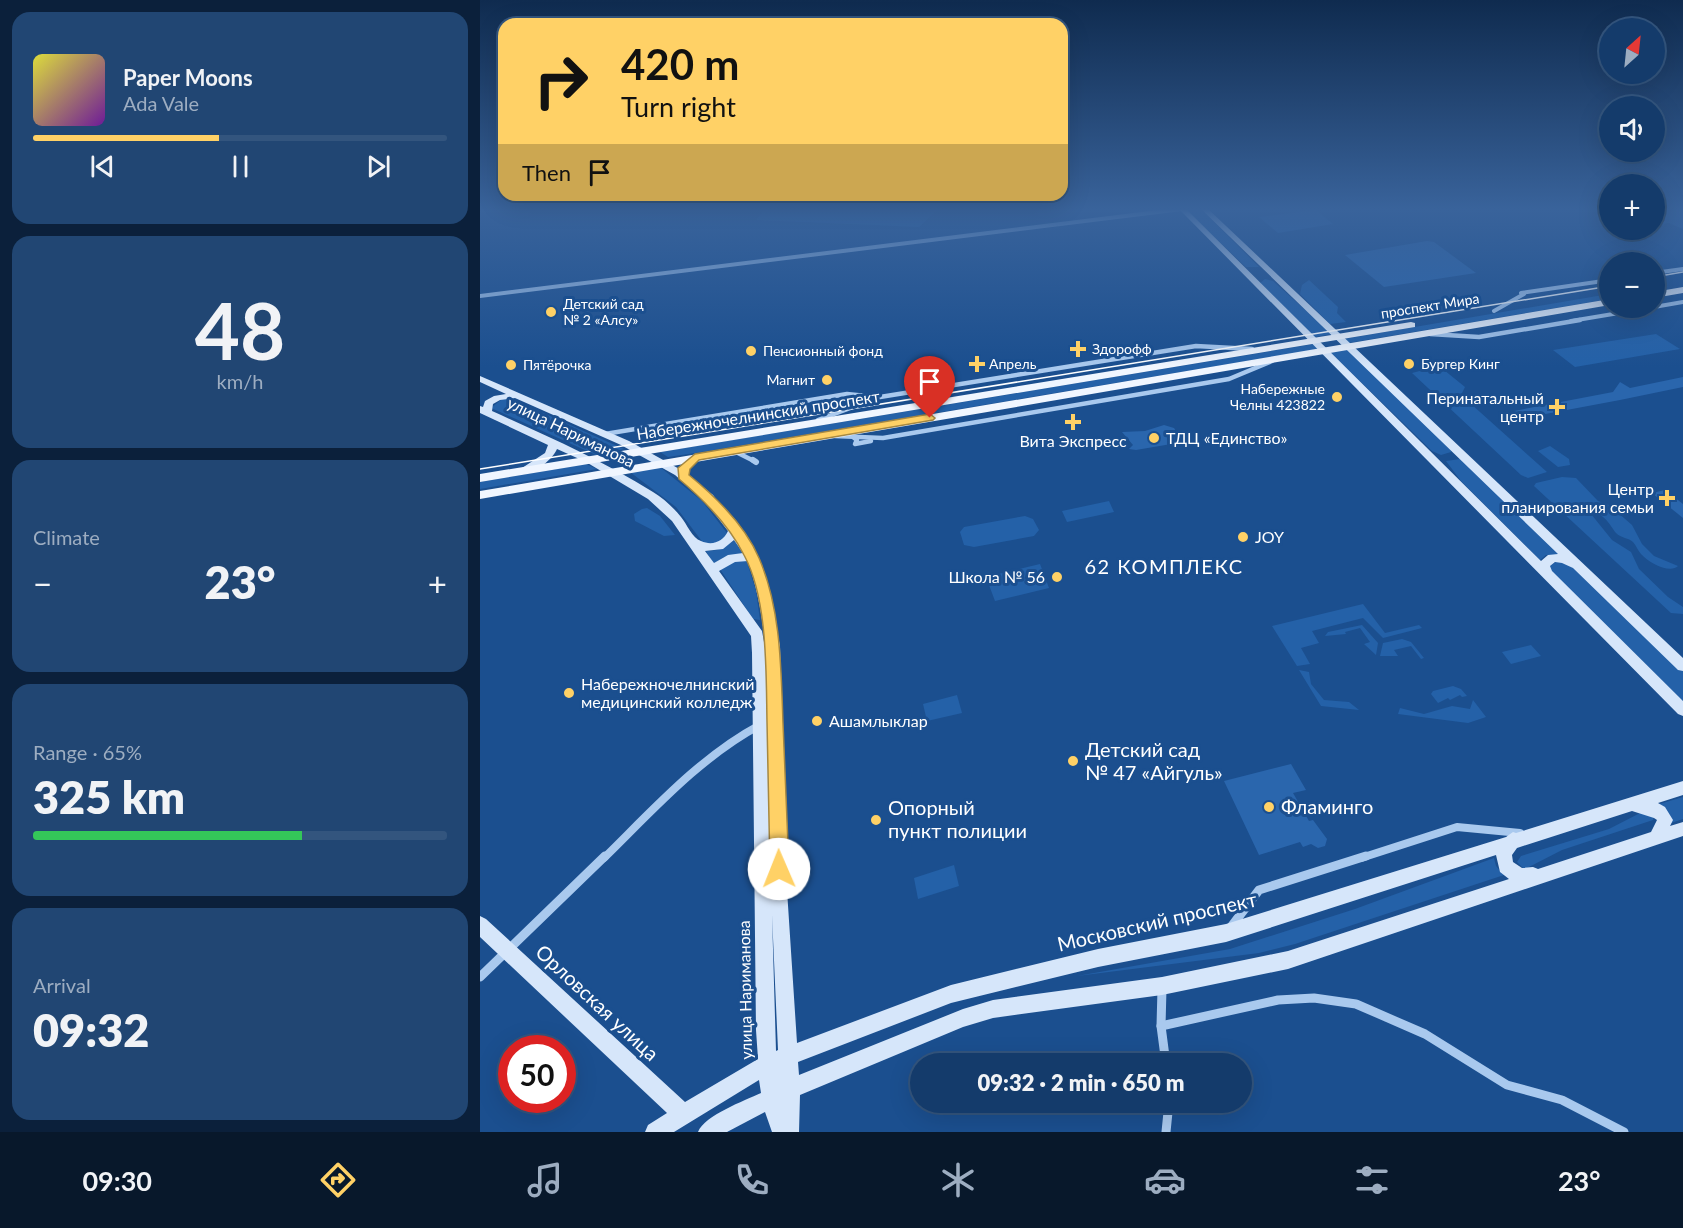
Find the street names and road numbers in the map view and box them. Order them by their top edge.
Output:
street label: проспект Мира [1380,289,1480,322]
street label: Набережночелнинский проспект [635,386,881,443]
street label: улица Нариманова [505,393,638,471]
street label: Московский проспект [1055,886,1259,956]
street label: улица Нариманова [734,920,755,1060]
street label: Орловская улица [531,939,664,1065]

